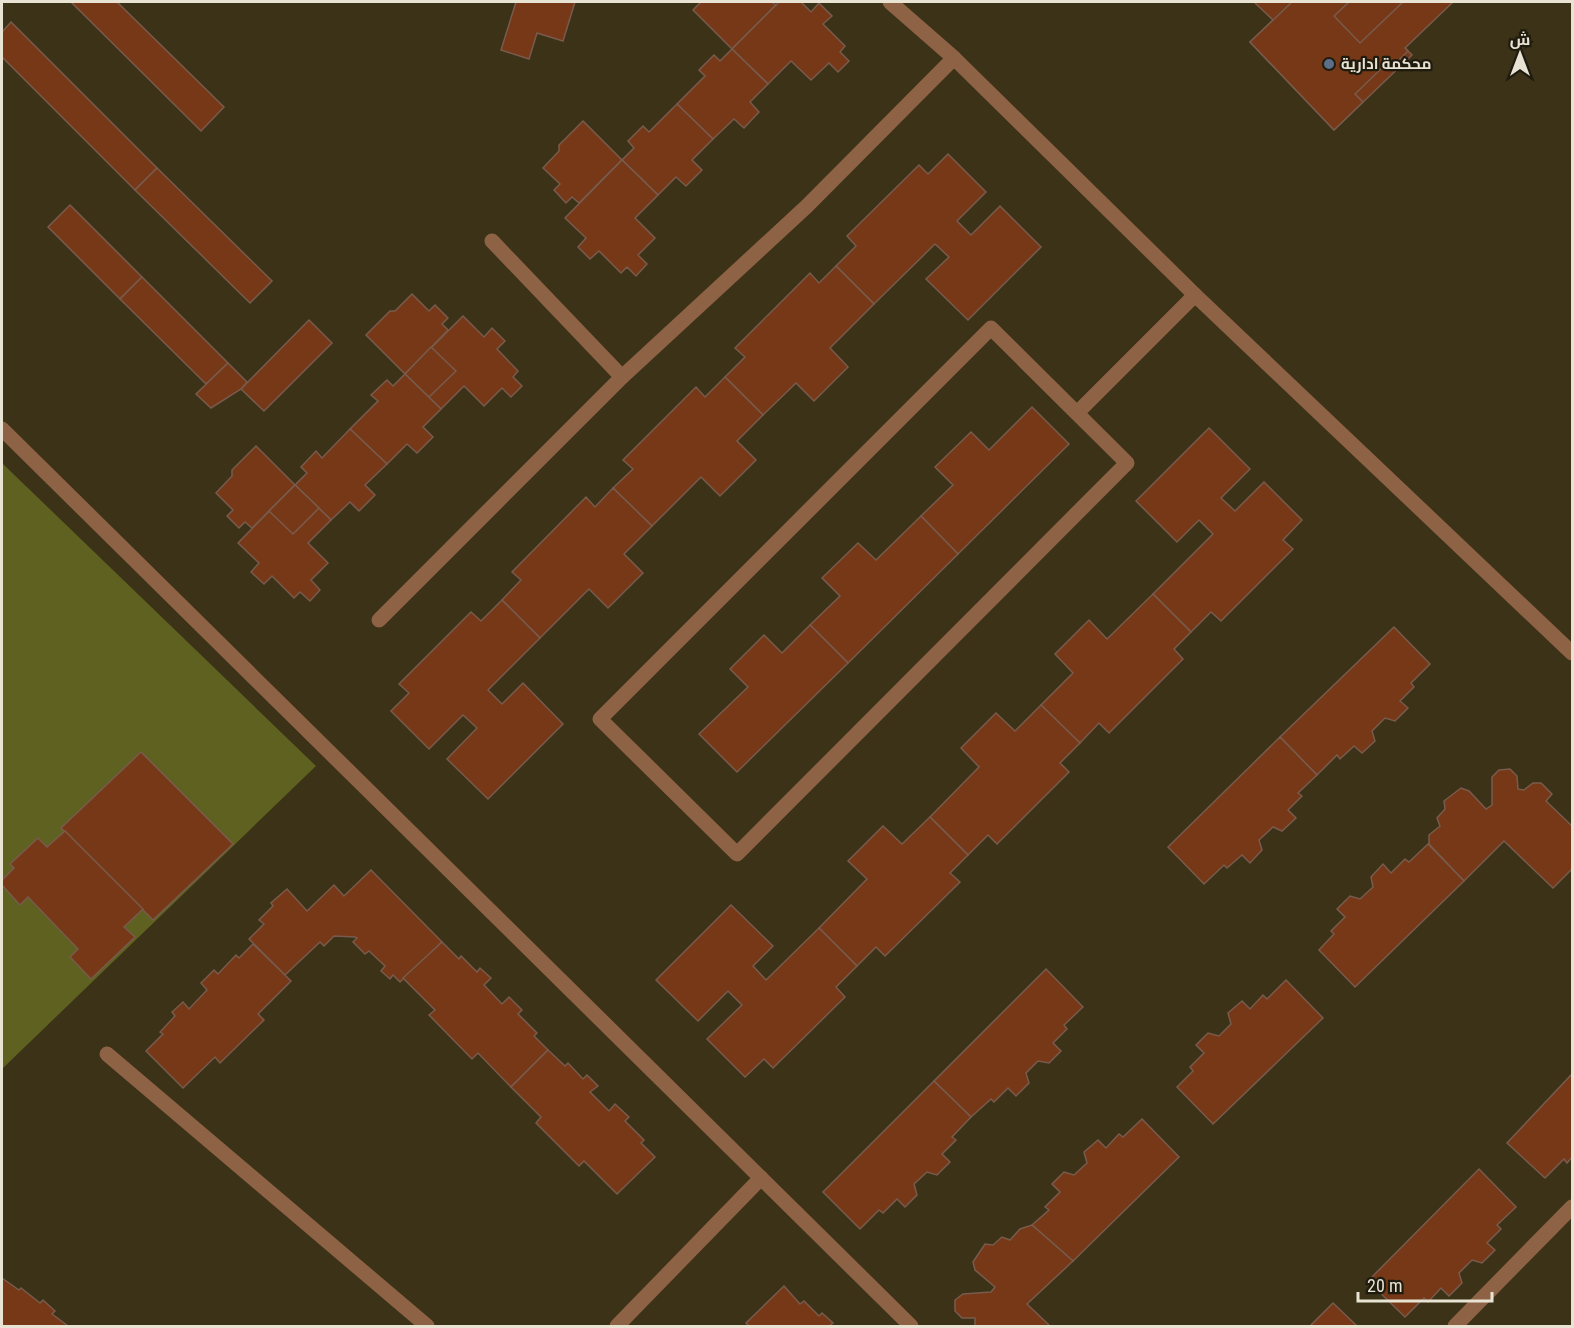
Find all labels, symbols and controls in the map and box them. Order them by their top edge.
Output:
north arrow [1490,24,1550,84]
text: ش [1510,30,1530,49]
place label: محكمة ادارية [1341,55,1431,73]
marker: محكمة ادارية [1322,57,1336,71]
scale bar [1358,1265,1492,1303]
text: 20 m [1367,1275,1402,1296]

